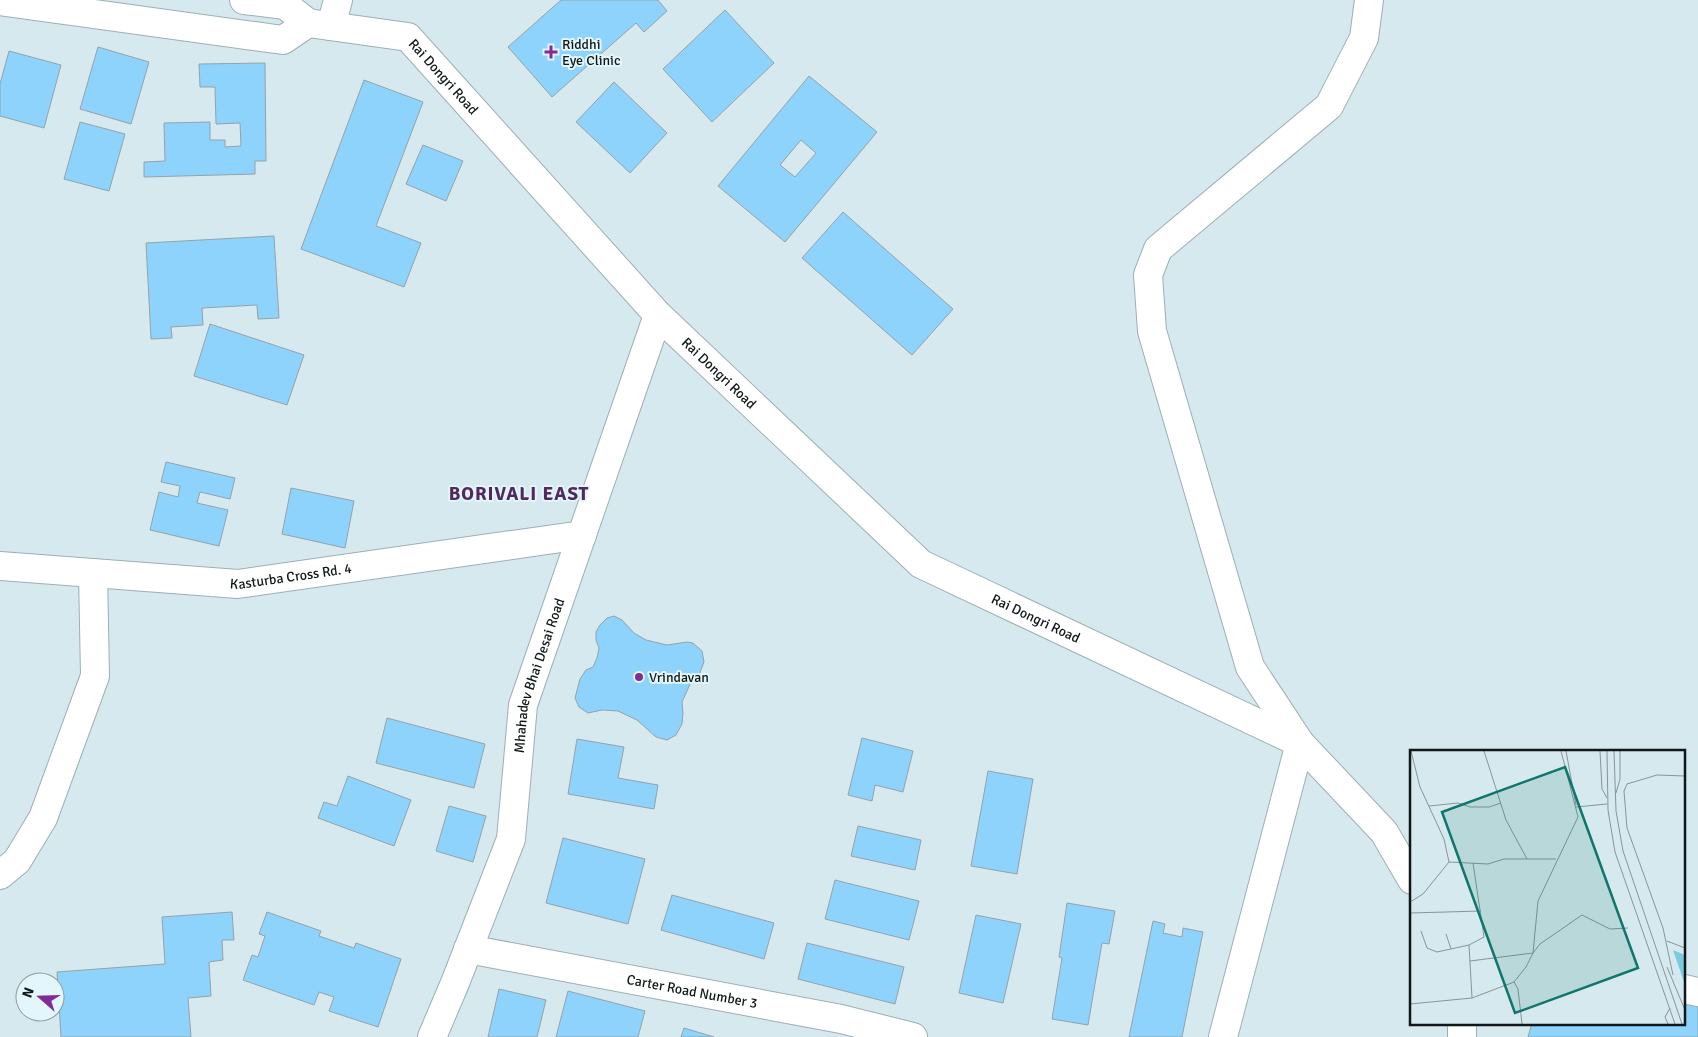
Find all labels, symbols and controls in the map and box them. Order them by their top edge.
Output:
street label: Rai Dongri Road [405,35,482,118]
place label: Riddhi Eye Clinic [562,36,621,69]
marker: Riddhi Eye Clinic [544,45,558,59]
street label: Rai Dongri Road [678,334,760,412]
district label: BORIVALI EAST [449,482,589,506]
street label: Kasturba Cross Rd. 4 [229,559,353,593]
street label: Rai Dongri Road [989,590,1083,646]
street label: Mhahadev Bhai Desai Road [510,596,568,754]
place label: Vrindavan [649,669,709,686]
marker: Vrindavan [633,671,645,683]
inset map [1410,750,1686,1024]
street label: Carter Road Number 3 [625,970,759,1012]
north arrow [15,972,65,1022]
text: N [19,985,38,1000]

